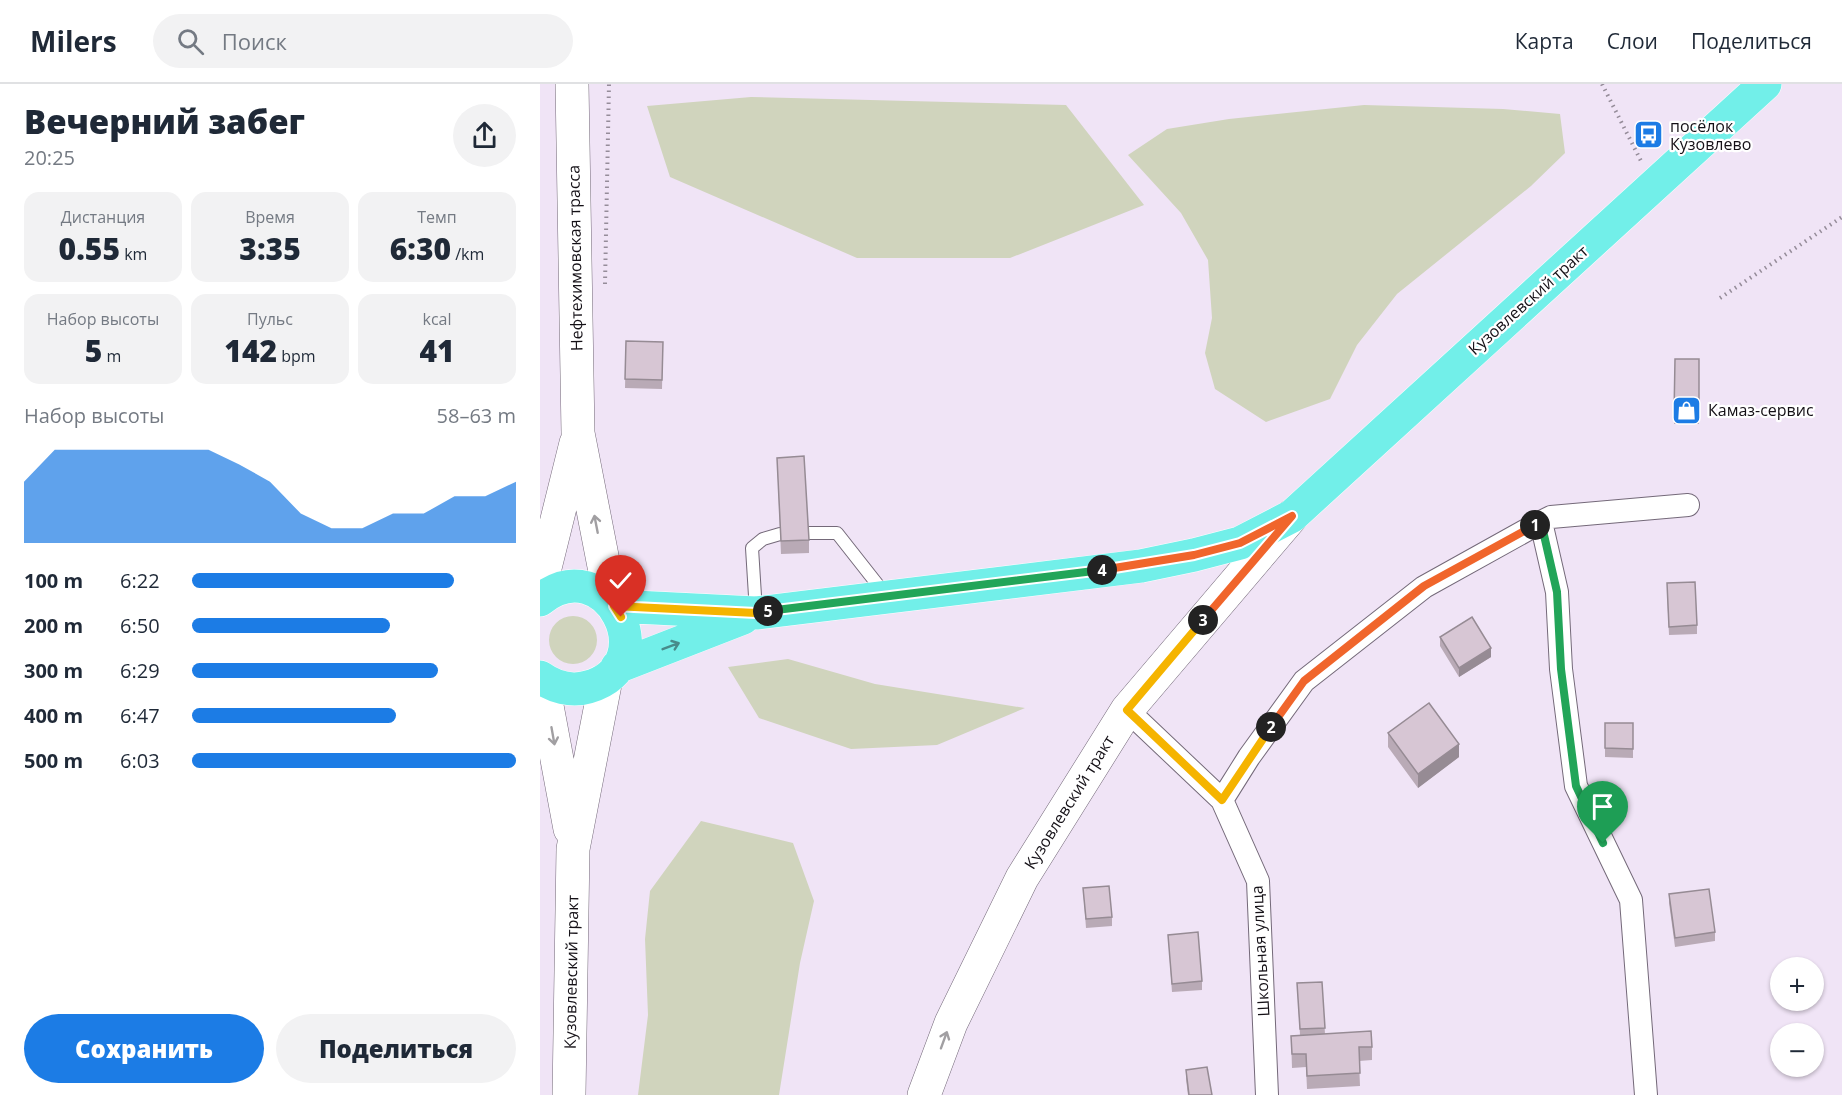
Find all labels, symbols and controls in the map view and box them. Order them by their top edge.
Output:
search box [153,14,573,68]
text: Milers [30,22,117,60]
icon: search [174,25,207,58]
text: Поиск [222,26,287,56]
text: Карта [1515,27,1574,55]
text: Слои [1607,27,1658,55]
text: Поделиться [1691,27,1812,55]
text: Вечерний забег [24,99,305,144]
button: share [453,104,516,167]
place label: посёлок Кузовлево [1670,115,1751,155]
bus stop icon: посёлок Кузовлево [1633,119,1665,151]
text: 20:25 [24,144,75,171]
street label: Нефтехимовская трасса [562,165,588,351]
text: Дистанция [61,206,145,228]
text: Время [245,206,295,228]
text: Темп [417,206,457,228]
text: 0.55 [59,228,120,269]
text: 3:35 [239,228,301,269]
text: 6:30 [390,228,451,269]
street label: Кузовлевский тракт [1463,240,1593,360]
text: km [120,243,147,265]
text: /km [451,243,484,265]
text: Набор высоты [47,308,159,330]
text: Пульс [247,308,293,330]
text: kcal [423,308,452,330]
text: 5 [85,330,102,371]
text: 142 [224,330,277,371]
text: 41 [419,330,455,371]
text: m [102,345,121,367]
text: bpm [277,345,316,367]
shop icon: Камаз-сервис [1671,394,1703,426]
place label: Камаз-сервис [1708,399,1814,421]
text: Набор высоты [24,402,164,429]
text: 58–63 m [437,402,516,429]
pin: 1 [1520,510,1550,540]
one-way arrow [590,514,601,534]
text: 1 [1530,514,1540,536]
pin [595,555,646,617]
pin: 4 [1087,555,1117,585]
text: 4 [1097,559,1107,581]
icon: check [604,564,637,597]
text: 100 m [24,567,83,594]
text: 6:22 [120,567,160,594]
pin: 5 [753,596,783,626]
text: 5 [763,600,773,622]
pin: 3 [1188,605,1218,635]
text: 3 [1198,609,1208,631]
text: 200 m [24,612,83,639]
text: 6:50 [120,612,160,639]
one-way arrow [661,640,680,651]
text: 300 m [24,657,83,684]
text: 6:29 [120,657,160,684]
text: 400 m [24,702,83,729]
text: 6:47 [120,702,160,729]
pin: 2 [1256,712,1286,742]
text: 2 [1266,716,1276,738]
one-way arrow [547,726,558,745]
street label: Кузовлевский тракт [1019,730,1119,873]
text: 500 m [24,747,83,774]
text: 6:03 [120,747,160,774]
pin [1577,781,1628,843]
icon: arrive [1586,790,1619,823]
street label: Школьная улица [1246,885,1274,1017]
street label: Кузовлевский тракт [559,894,583,1049]
map controls [1770,957,1824,1077]
button: + [1770,957,1824,1011]
button: Сохранить [24,1014,264,1083]
button: Поделиться [276,1014,516,1083]
button: − [1770,1023,1824,1077]
one-way arrow [939,1031,950,1050]

